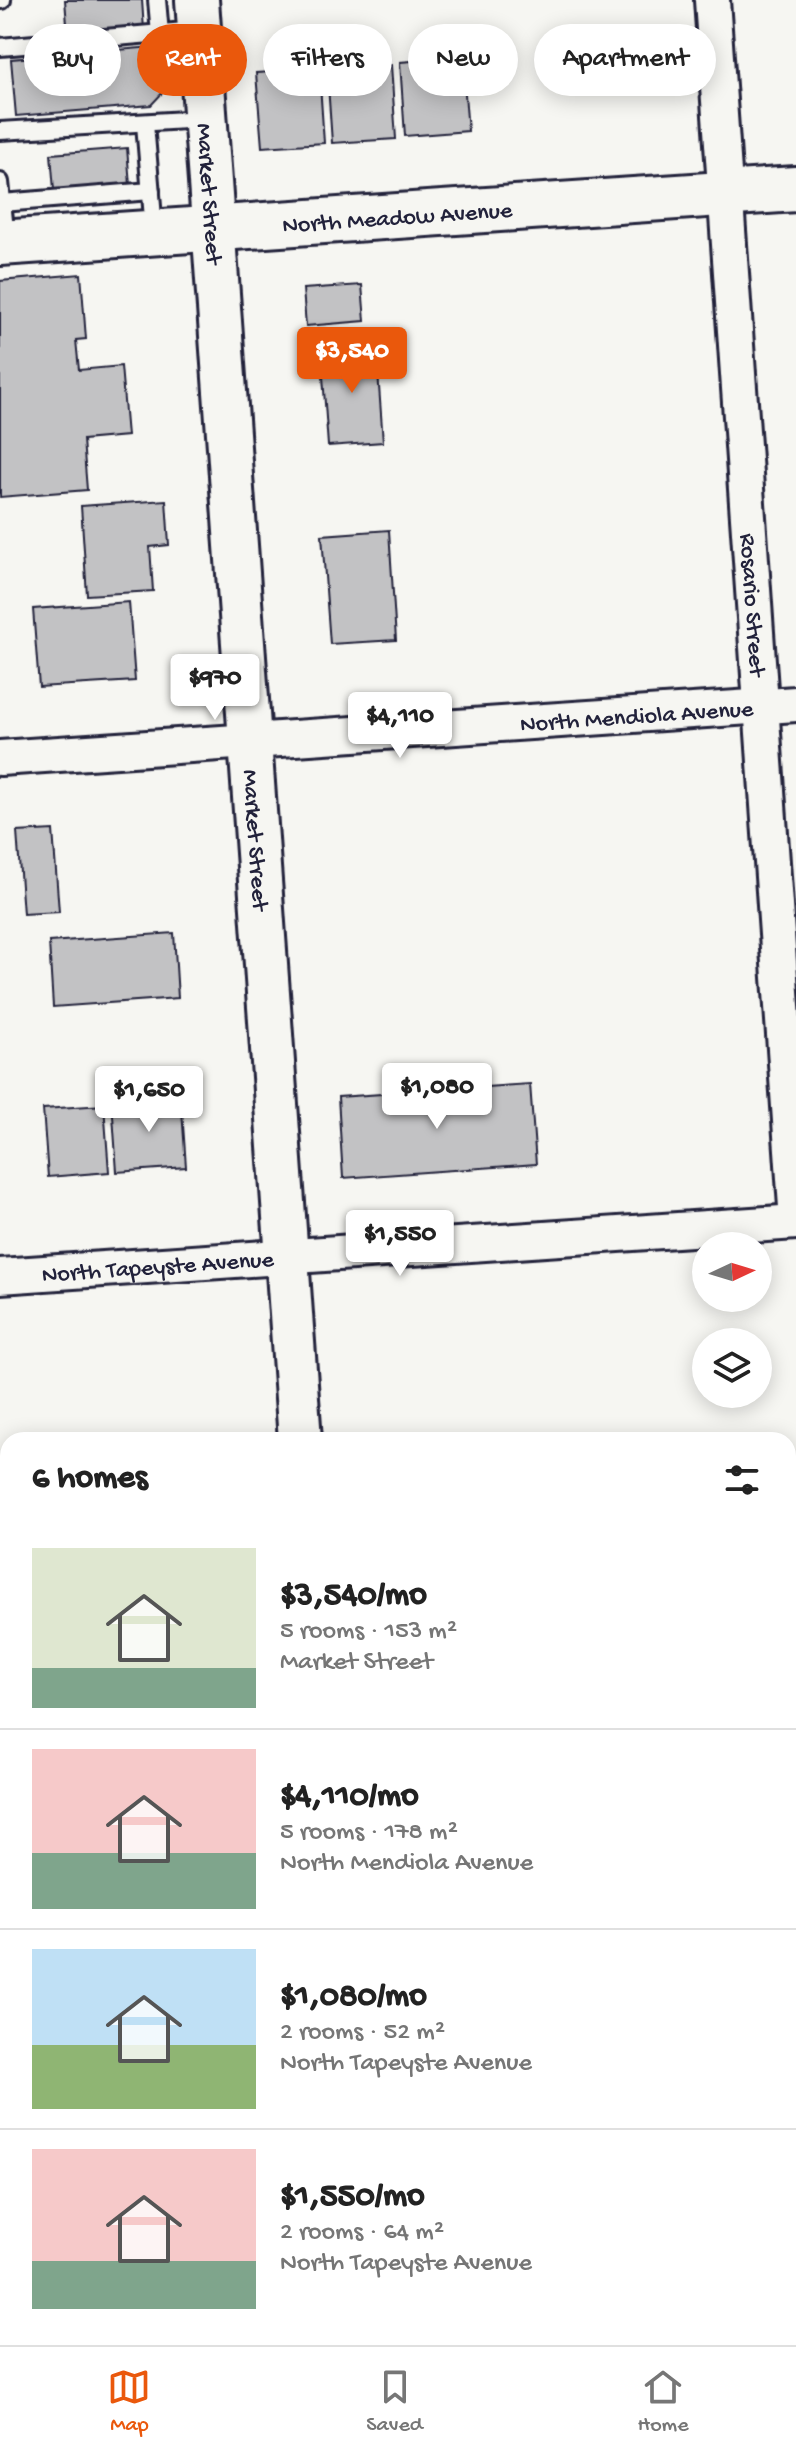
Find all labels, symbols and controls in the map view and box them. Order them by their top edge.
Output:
chip: Buy [24,24,121,96]
chip: Rent [137,24,247,96]
chip: Filters [263,24,392,96]
chip: New [408,24,518,96]
chip: Apartment [534,24,716,96]
street label: Market Street [188,122,227,267]
street label: North Meadow Avenue [281,197,514,242]
pin: $3,540 [287,327,417,395]
text: $3,540 [315,337,389,368]
street label: Rosario Street [731,532,770,679]
pin: $970 [168,654,262,722]
text: $970 [189,664,242,695]
pin: $4,110 [335,692,465,760]
street label: North Mendiola Avenue [519,696,755,741]
text: $4,110 [366,702,434,733]
street label: Market Street [234,769,273,914]
pin: $1,080 [372,1063,502,1131]
pin: $1,650 [84,1066,214,1134]
text: $1,080 [400,1073,474,1104]
text: $1,650 [113,1076,185,1107]
pin: $1,550 [335,1210,465,1278]
text: $1,550 [364,1220,436,1251]
north arrow [692,1232,772,1312]
map controls [692,1232,772,1408]
street label: North Tapeyste Avenue [41,1246,275,1291]
button: layers [692,1328,772,1408]
icon: filters [720,1458,764,1502]
text: 6 homes [32,1460,147,1500]
text: $3,540/mo [280,1577,427,1617]
icon: home [96,1580,192,1676]
text: 5 rooms · 153 m² [280,1617,457,1648]
text: Market Street [280,1648,433,1679]
text: $4,110/mo [280,1778,419,1818]
icon: home [96,1781,192,1877]
text: 5 rooms · 178 m² [280,1818,458,1849]
text: North Mendiola Avenue [280,1849,533,1880]
text: $1,080/mo [280,1978,427,2018]
icon: home [96,1981,192,2077]
text: 2 rooms · 52 m² [280,2018,445,2049]
text: North Tapeyste Avenue [280,2049,532,2080]
text: $1,550/mo [280,2178,425,2218]
icon: home [96,2181,192,2277]
text: 2 rooms · 64 m² [280,2218,444,2249]
text: North Tapeyste Avenue [280,2249,532,2280]
tab: Map [107,2365,151,2439]
tab: Saved [366,2365,423,2439]
tab: Home [638,2365,689,2439]

